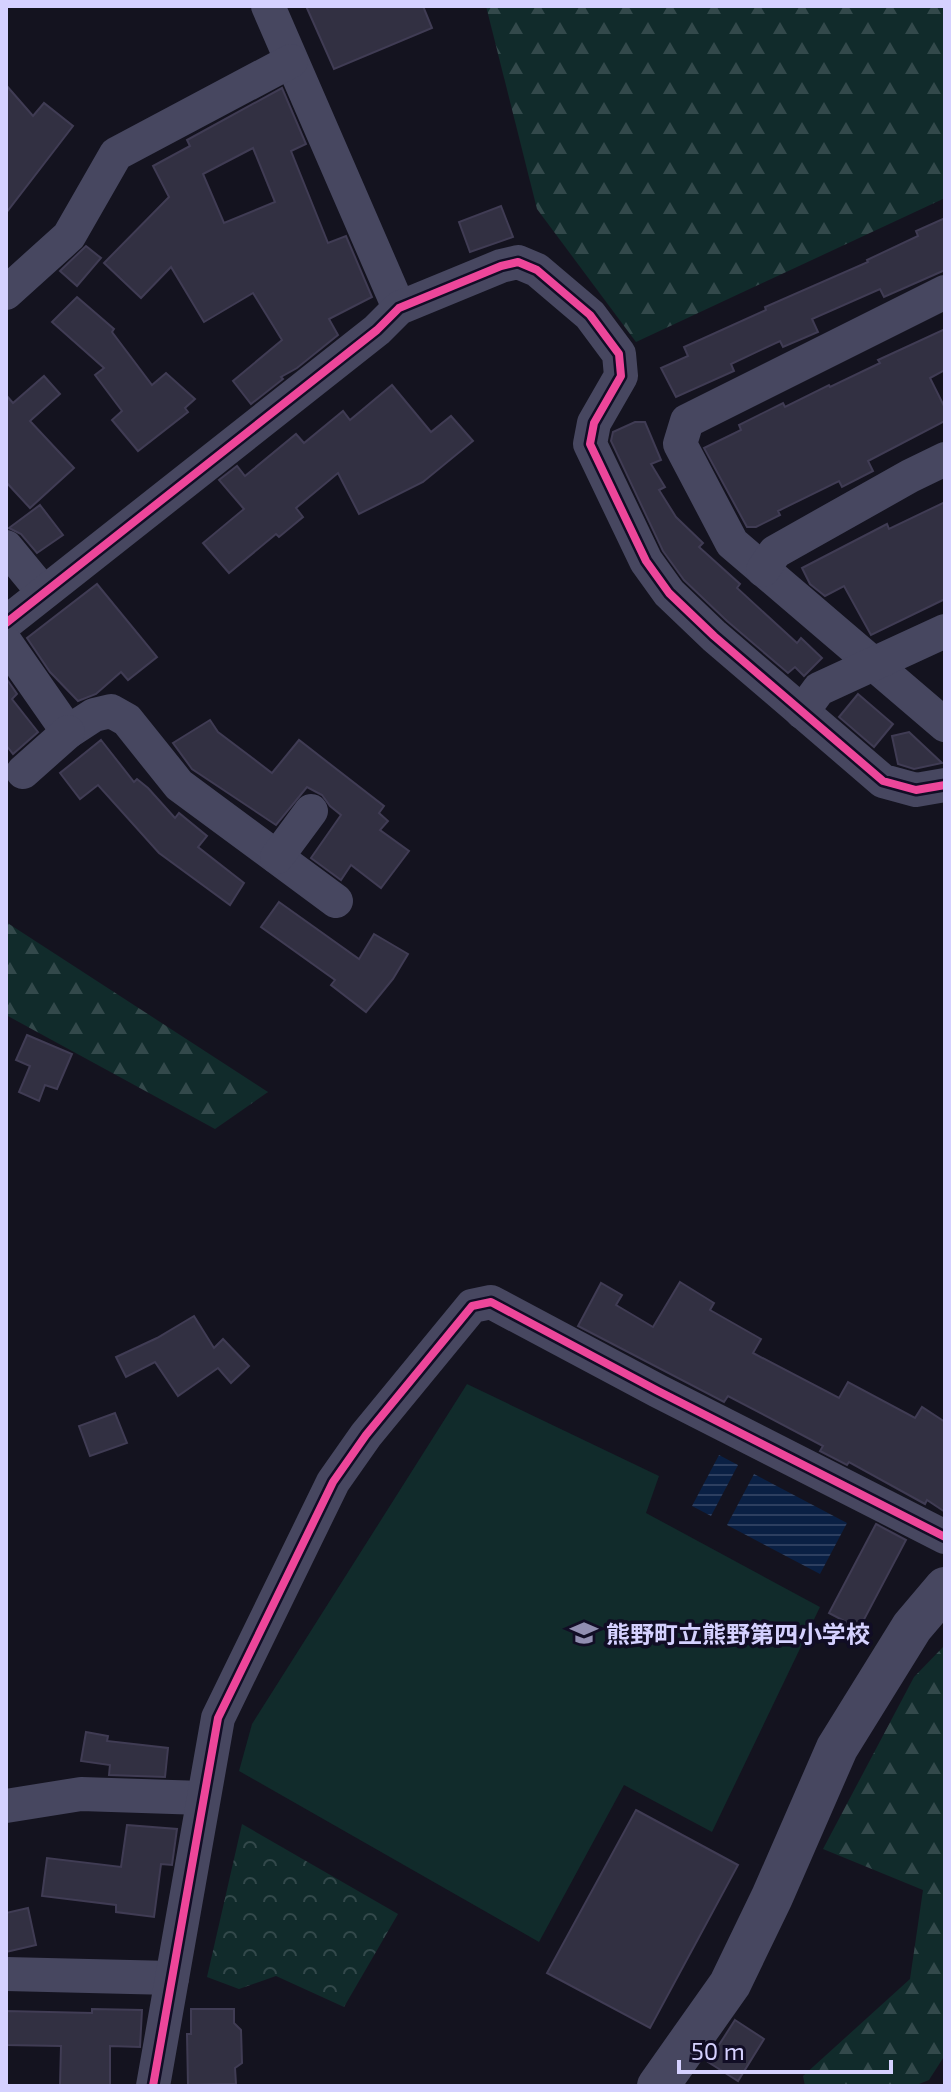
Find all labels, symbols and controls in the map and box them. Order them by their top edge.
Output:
school or university icon: 熊野町立熊野第四小学校 [569,1618,599,1648]
place label: 熊野町立熊野第四小学校 [606,1619,870,1648]
scale bar [679,2024,891,2074]
text: 50 m [691,2036,745,2065]

